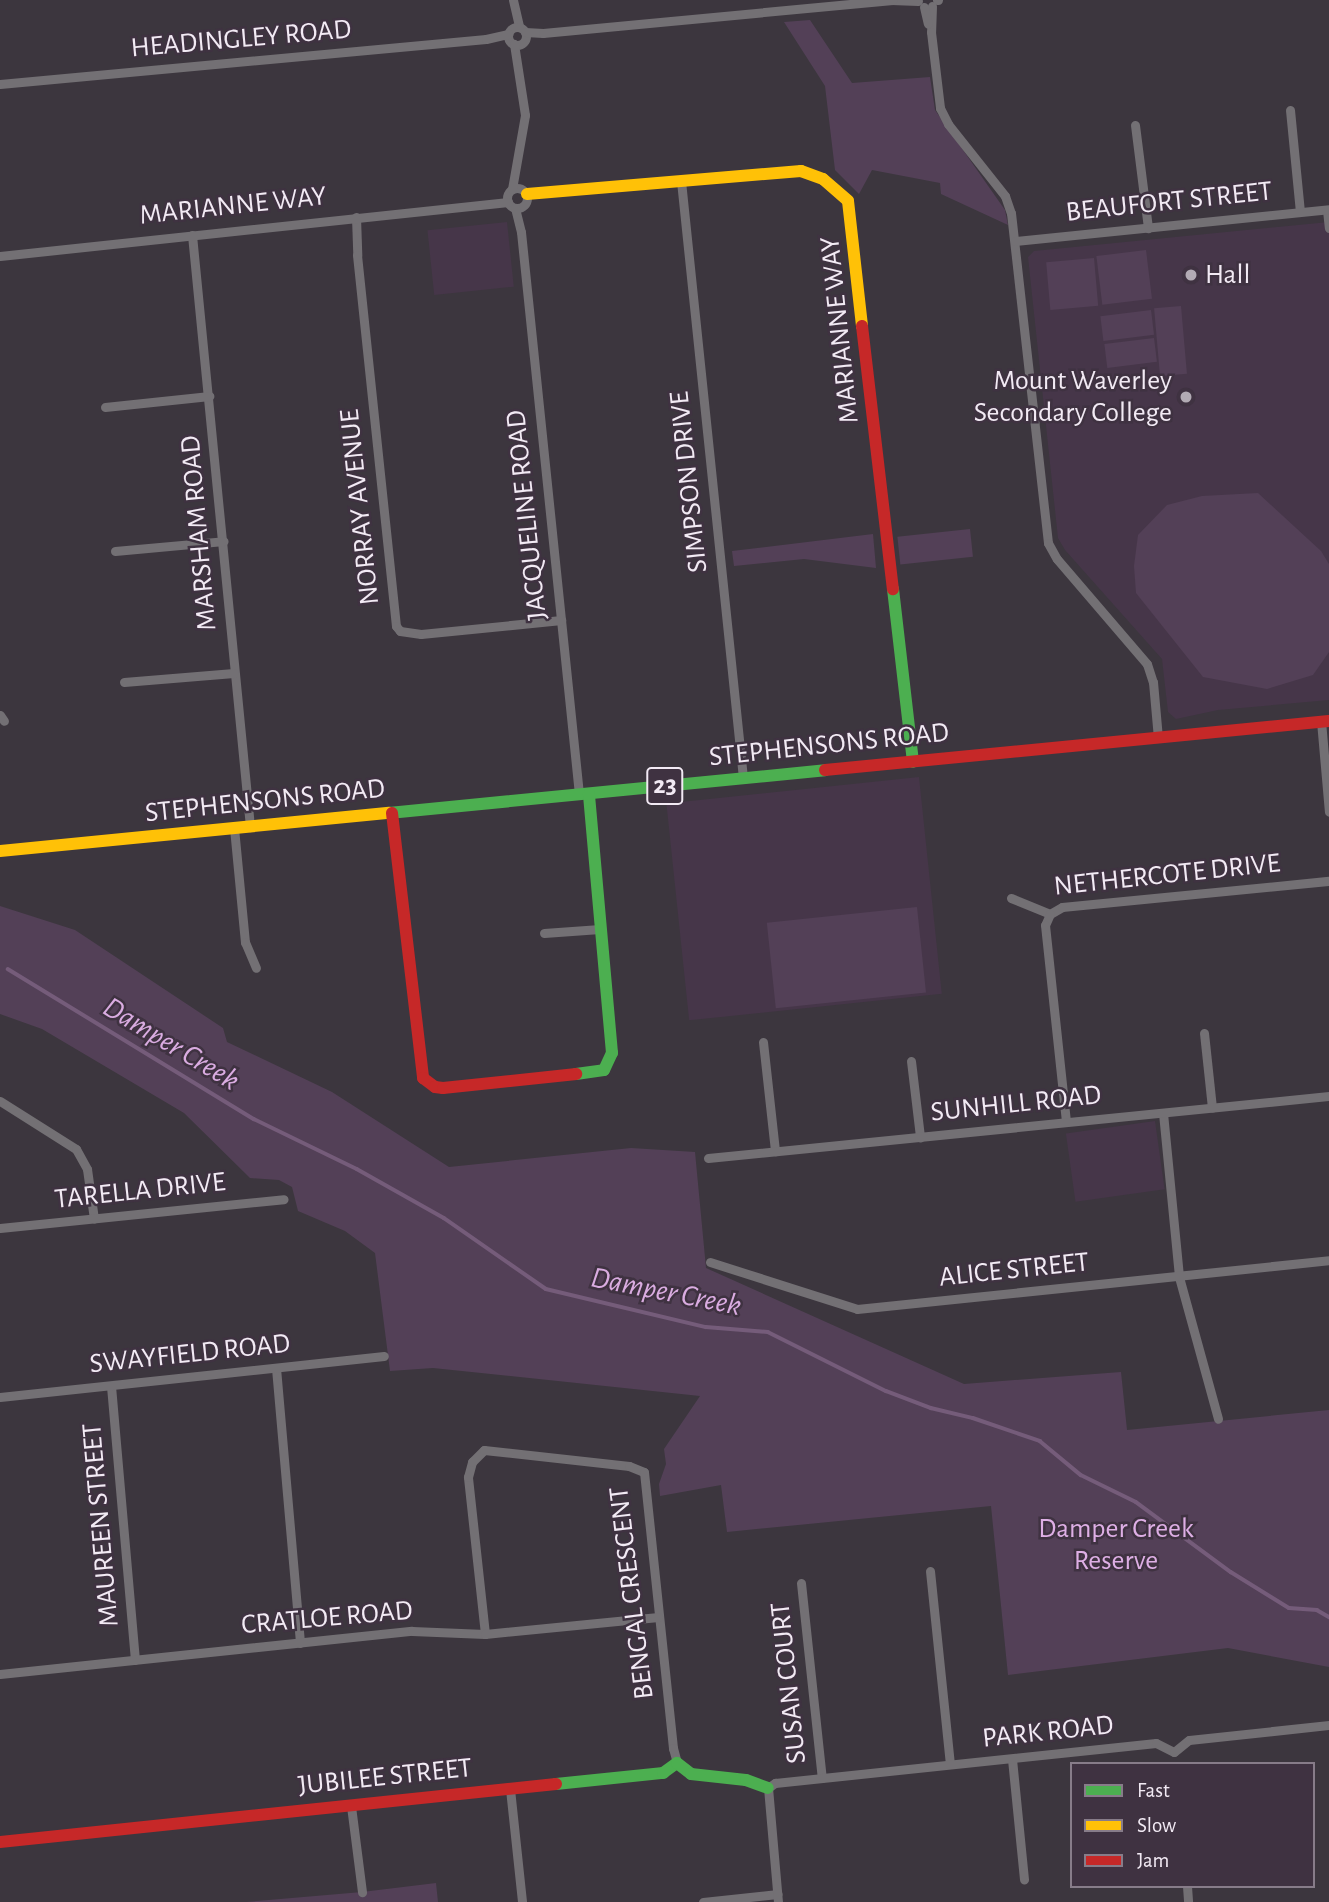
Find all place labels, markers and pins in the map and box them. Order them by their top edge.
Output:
place label: Hall [1205,258,1250,292]
marker: Hall [1183,267,1199,283]
place label: Mount Waverley Secondary College [974,364,1172,430]
marker: Mount Waverley Secondary College [1178,389,1194,405]

